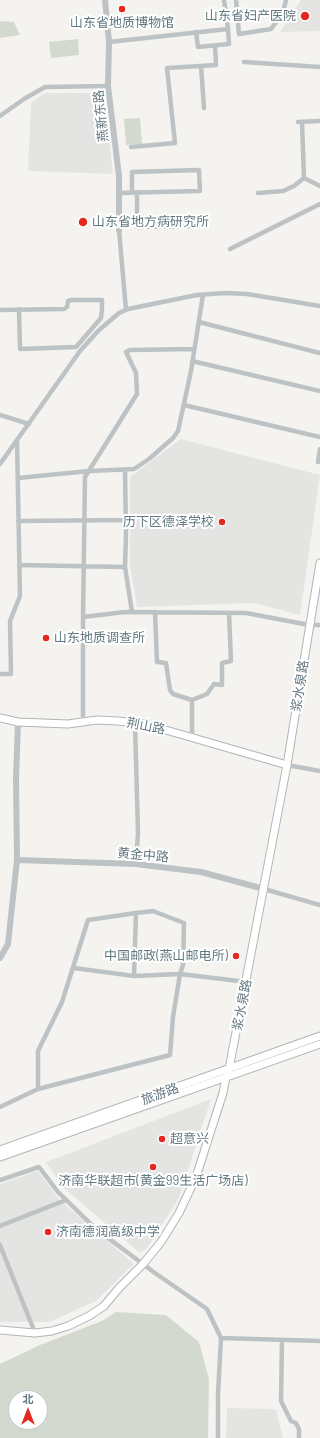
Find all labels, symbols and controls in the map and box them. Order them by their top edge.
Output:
marker: 山东省地质博物馆 [117,4,127,14]
place label: 山东省妇产医院 [205,8,296,24]
marker: 山东省妇产医院 [299,10,311,22]
place label: 山东省地质博物馆 [70,15,174,31]
street label: 燕新东路 [91,89,111,143]
place label: 山东省地方病研究所 [92,214,209,230]
marker: 山东省地方病研究所 [77,216,89,228]
place label: 历下区德泽学校 [123,514,214,530]
marker: 历下区德泽学校 [217,517,227,527]
place label: 山东地质调查所 [54,630,145,646]
marker: 山东地质调查所 [41,633,51,643]
street label: 浆水泉路 [288,659,312,713]
street label: 荆山路 [125,715,167,737]
street label: 黄金中路 [116,845,170,865]
place label: 中国邮政(燕山邮电所) [104,948,228,964]
marker: 中国邮政(燕山邮电所) [231,951,241,961]
street label: 浆水泉路 [229,978,255,1032]
street label: 旅游路 [139,1080,181,1108]
place label: 超意兴 [170,1131,209,1147]
marker: 超意兴 [157,1134,167,1144]
marker: 济南华联超市(黄金99生活广场店) [148,1162,158,1172]
place label: 济南华联超市(黄金99生活广场店) [58,1173,248,1189]
place label: 济南德润高级中学 [56,1224,160,1240]
marker: 济南德润高级中学 [43,1227,53,1237]
north arrow [8,1390,48,1430]
text: 北 [23,1392,34,1405]

